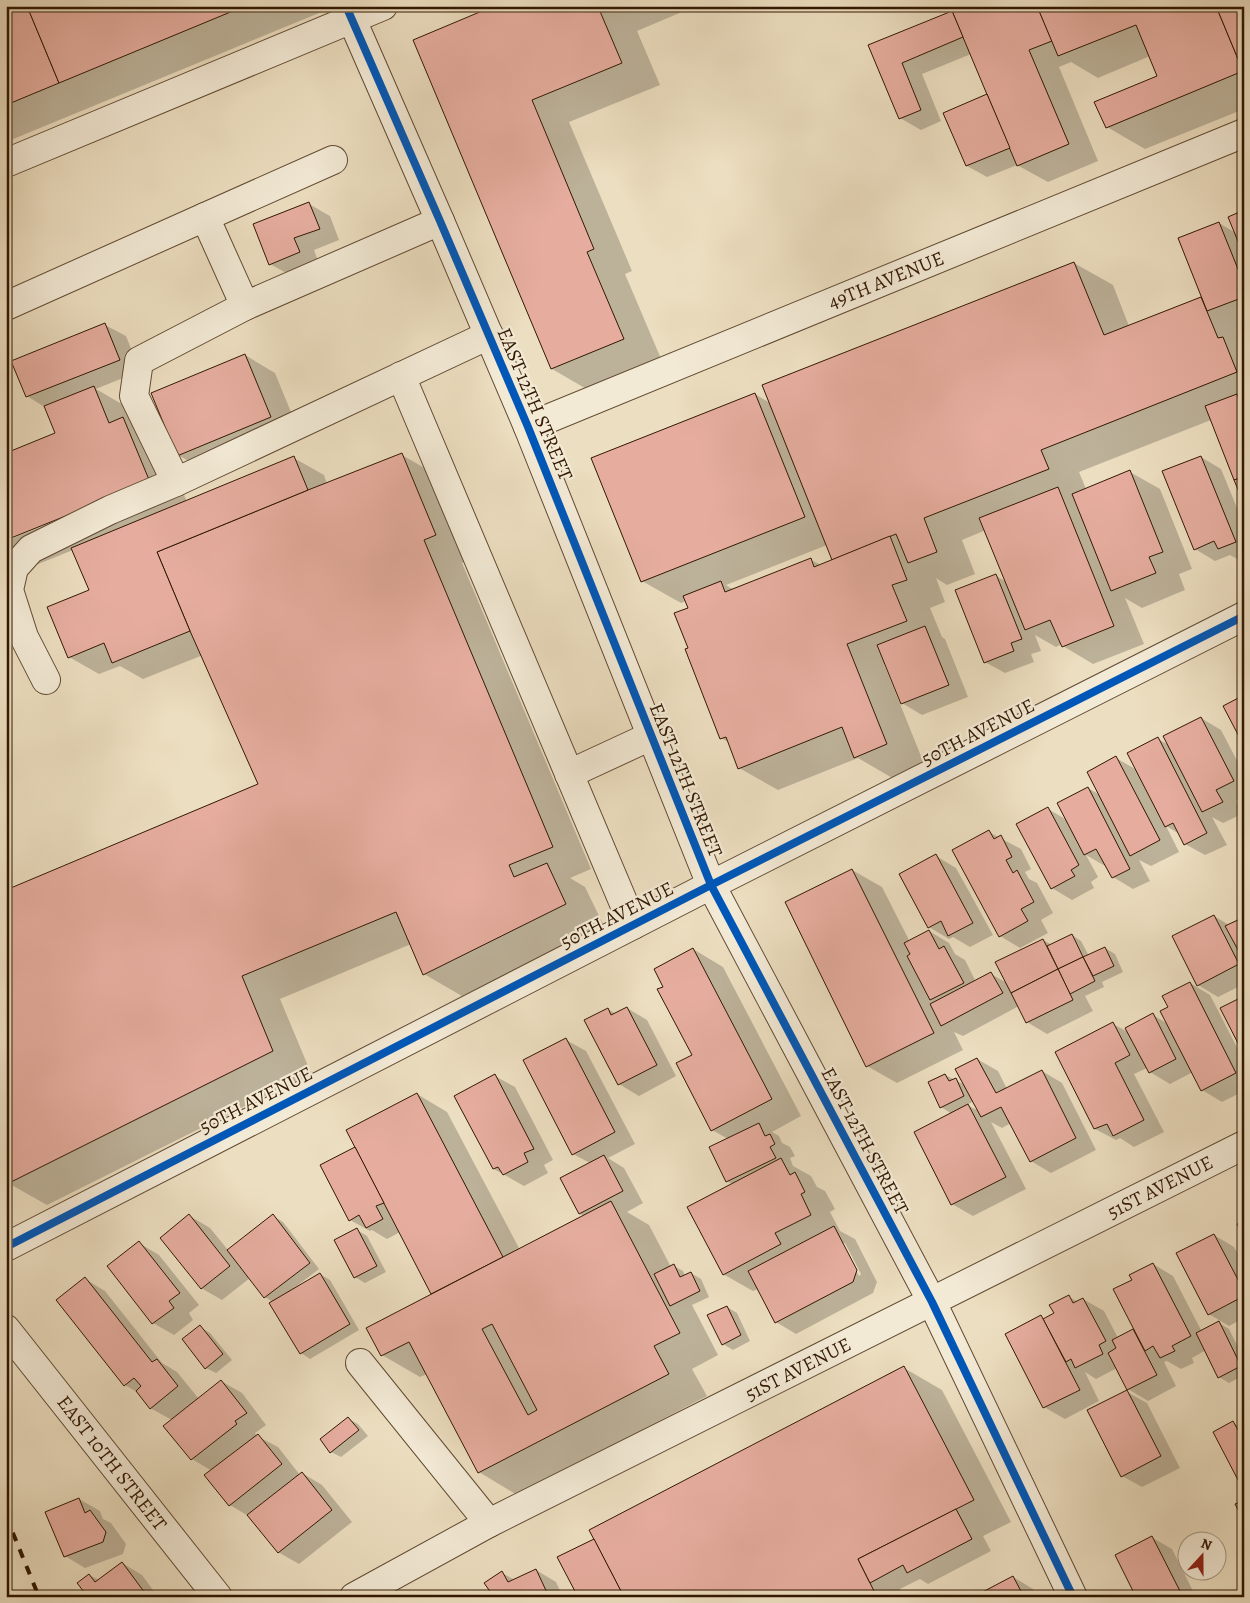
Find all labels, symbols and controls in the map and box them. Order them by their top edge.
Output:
street label: 49TH AVENUE [824,244,948,316]
street label: EAST 12TH STREET [491,323,579,485]
street label: 50TH AVENUE [917,692,1039,772]
street label: EAST 12TH STREET [643,699,729,861]
street label: 50TH AVENUE [556,875,678,955]
street label: 50TH AVENUE [195,1060,317,1140]
street label: EAST 12TH STREET [815,1062,915,1220]
street label: 51ST AVENUE [1102,1149,1218,1225]
street label: 51ST AVENUE [740,1331,856,1407]
street label: EAST 10TH STREET [51,1390,173,1536]
north arrow [1178,1530,1228,1580]
text: N [1198,1534,1215,1555]

